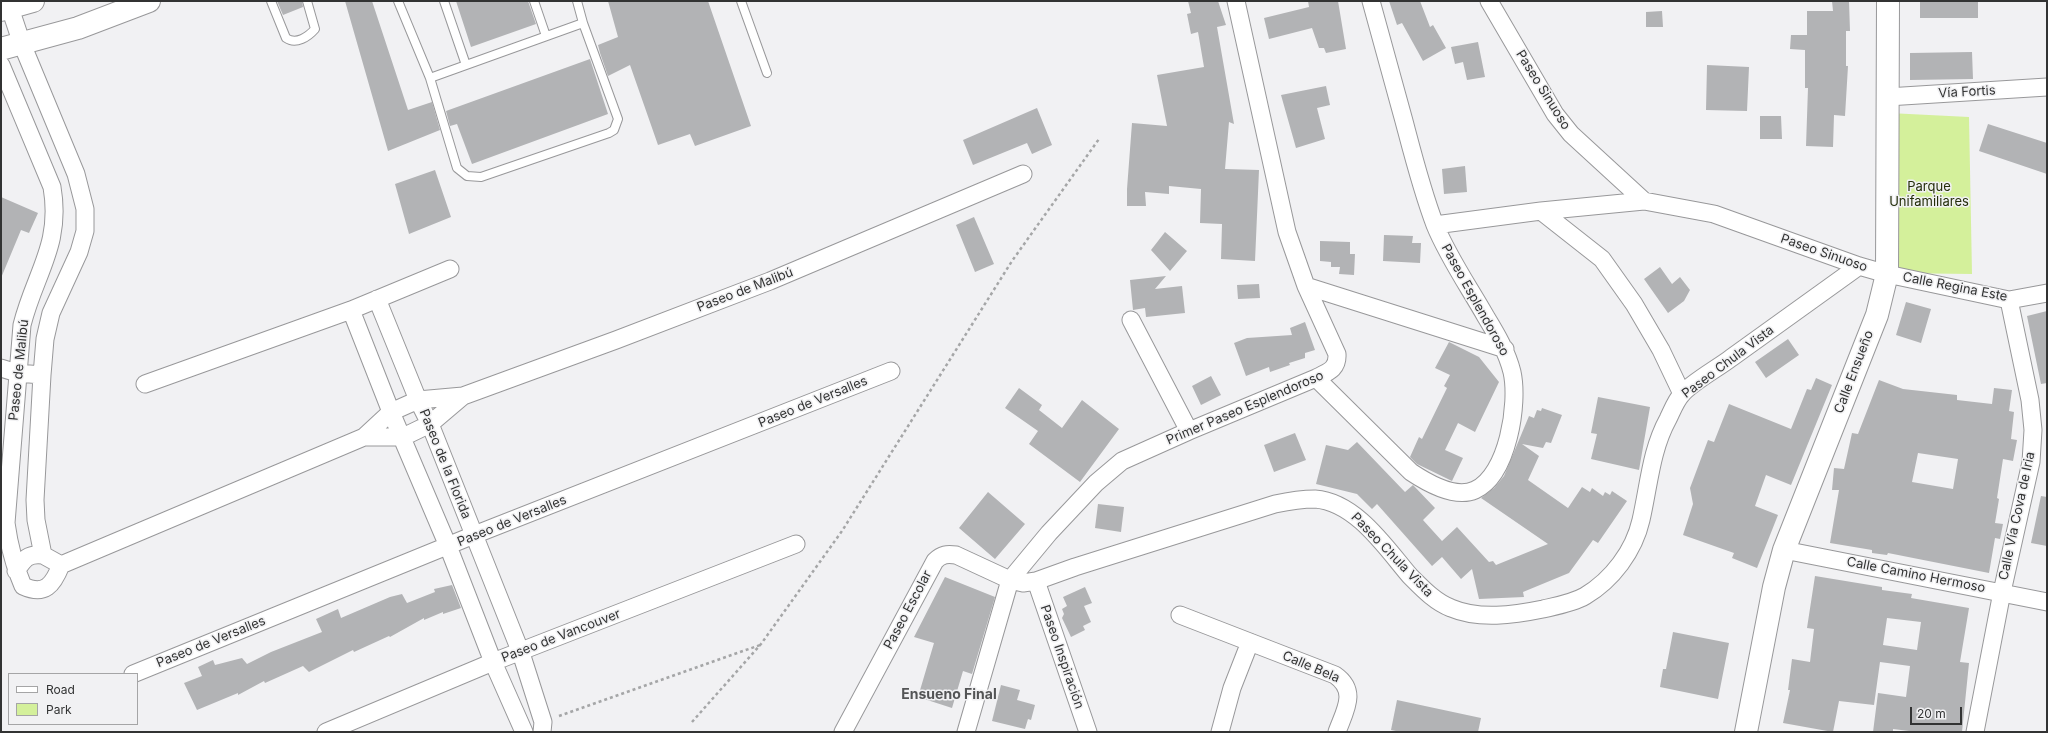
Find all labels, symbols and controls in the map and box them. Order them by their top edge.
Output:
street label: Paseo Sinuoso [1512,47,1574,133]
street label: Vía Fortis [1938,83,1996,101]
park label: Parque Unifamiliares [1889,179,1969,210]
street label: Paseo Sinuoso [1779,231,1869,275]
street label: Paseo Esplendoroso [1438,241,1512,359]
street label: Paseo de Malibú [695,264,795,316]
street label: Calle Regina Este [1901,269,2009,305]
street label: Paseo de Malibú [6,319,32,421]
street label: Paseo Chula Vista [1679,322,1777,402]
street label: Calle Ensueño [1831,328,1877,416]
street label: Primer Paseo Esplendoroso [1164,368,1326,448]
street label: Paseo de Versalles [756,373,870,431]
street label: Paseo de la Florida [416,407,474,521]
street label: Calle Vía Cova de Iria [1996,450,2038,582]
street label: Paseo de Versalles [455,492,569,550]
street label: Paseo Chula Vista [1348,510,1436,600]
street label: Calle Camino Hermoso [1845,554,1987,596]
street label: Paseo Escolar [881,568,935,652]
street label: Paseo Inspiración [1037,603,1087,711]
street label: Paseo de Vancouver [499,606,623,666]
street label: Paseo de Versalles [154,613,268,671]
street label: Calle Bela [1280,648,1342,686]
legend [8,673,138,725]
text: Road [46,682,75,697]
district label: Ensueno Final [901,687,997,703]
scale bar [1912,699,1964,725]
text: Park [46,702,72,717]
text: 20 m [1917,706,1946,721]

